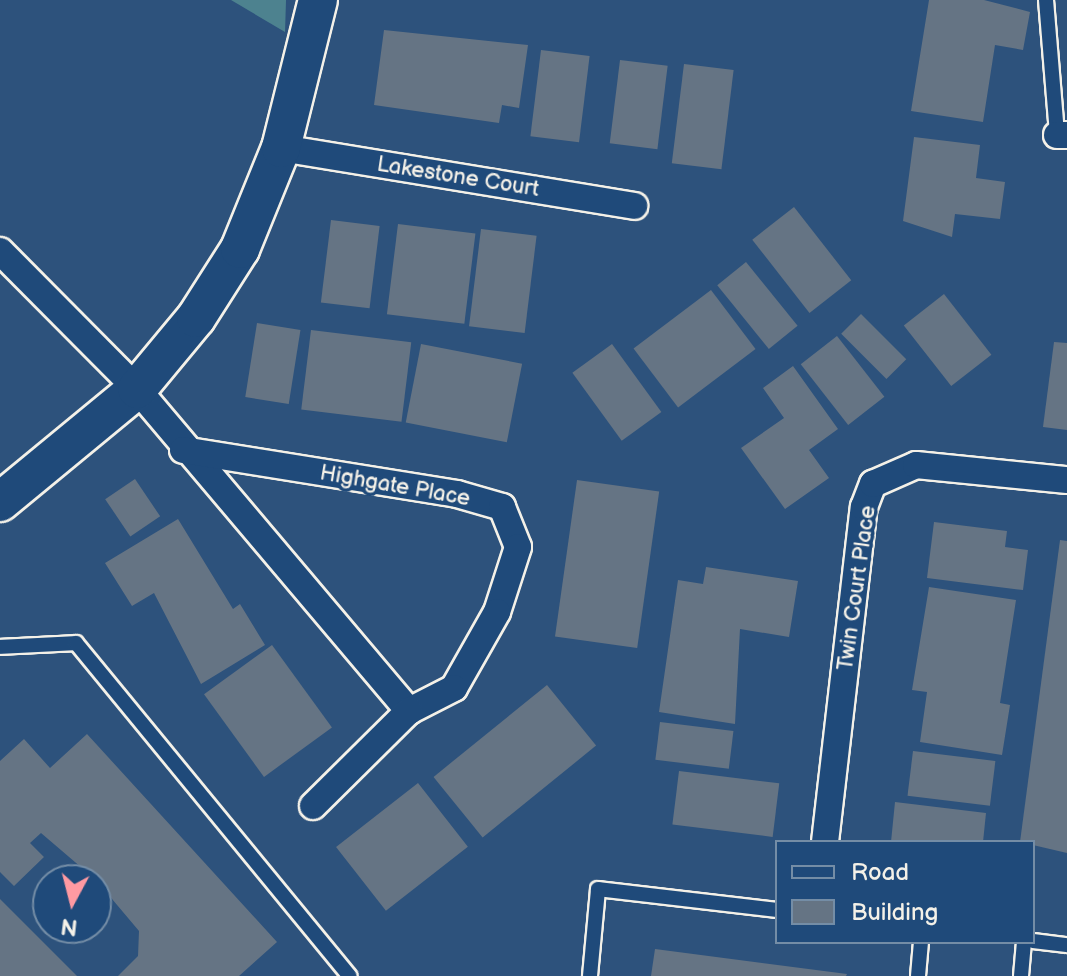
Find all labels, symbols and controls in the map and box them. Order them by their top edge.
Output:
street label: Lakestone Court [375,151,541,203]
street label: Highgate Place [318,460,472,512]
street label: Twin Court Place [832,504,882,672]
legend [775,840,1035,944]
text: Road [851,858,909,887]
north arrow [32,864,112,944]
text: Building [851,898,938,927]
text: N [59,912,79,941]

